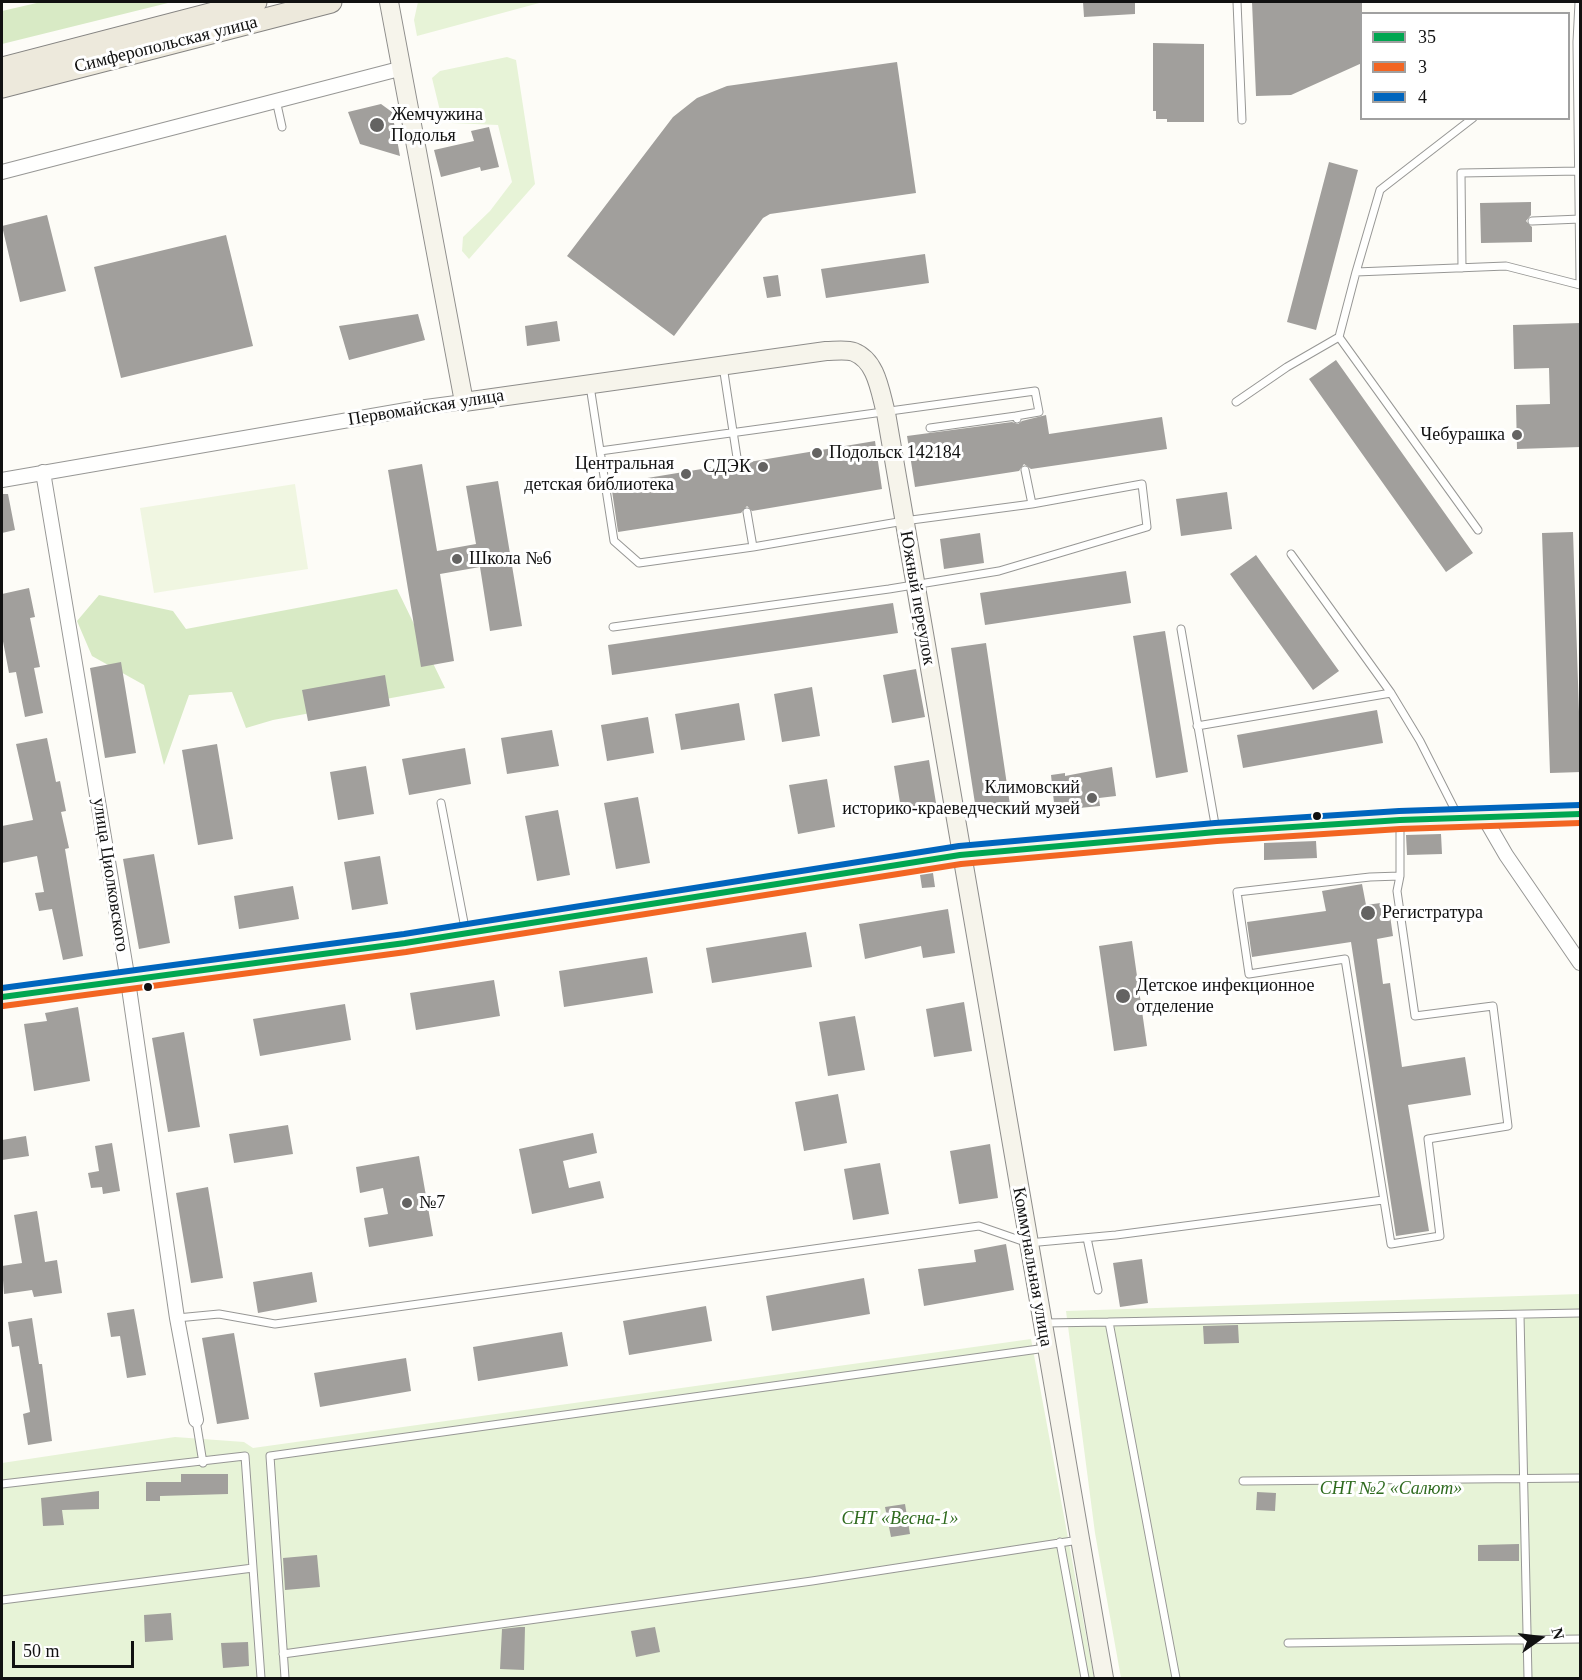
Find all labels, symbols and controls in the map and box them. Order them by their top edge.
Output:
street label: Симферопольская улица [72,12,260,78]
legend [1360,12,1570,120]
text: 35 [1418,27,1436,47]
text: 3 [1418,57,1427,77]
text: 4 [1418,87,1427,107]
place label: Жемчужина Подолья [391,104,483,146]
marker: Жемчужина Подолья [368,116,386,134]
street label: Первомайская улица [346,385,506,431]
place label: Чебурашка [1421,424,1505,446]
marker: Чебурашка [1510,428,1524,442]
place label: Подольск 142184 [829,442,961,464]
marker: Подольск 142184 [810,446,824,460]
place label: Центральная детская библиотека [524,453,674,496]
place label: СДЭК [703,456,751,478]
marker: СДЭК [756,460,770,474]
marker: Центральная детская библиотека [679,467,693,481]
street label: Южный переулок [895,529,939,667]
place label: Школа №6 [469,548,551,570]
marker: Школа №6 [450,552,464,566]
place label: Климовский историко-краеведческий музей [842,777,1080,820]
marker: Климовский историко-краеведческий музей [1085,791,1099,805]
street label: улица Циолковского [87,797,133,953]
unlabelled marker [1311,810,1323,822]
place label: Регистратура [1382,902,1483,924]
marker: Регистратура [1359,904,1377,922]
place label: Детское инфекционное отделение [1136,975,1315,1018]
unlabelled marker [142,981,154,993]
marker: Детское инфекционное отделение [1114,987,1132,1005]
street label: Коммунальная улица [1007,1186,1057,1348]
place label: №7 [419,1192,445,1214]
marker: №7 [400,1196,414,1210]
park label: СНТ №2 «Салют» [1320,1478,1462,1500]
park label: СНТ «Весна-1» [841,1508,959,1530]
north arrow [1510,1608,1570,1668]
text: N [1548,1626,1568,1641]
scale bar [15,1629,136,1667]
text: 50 m [23,1641,60,1661]

